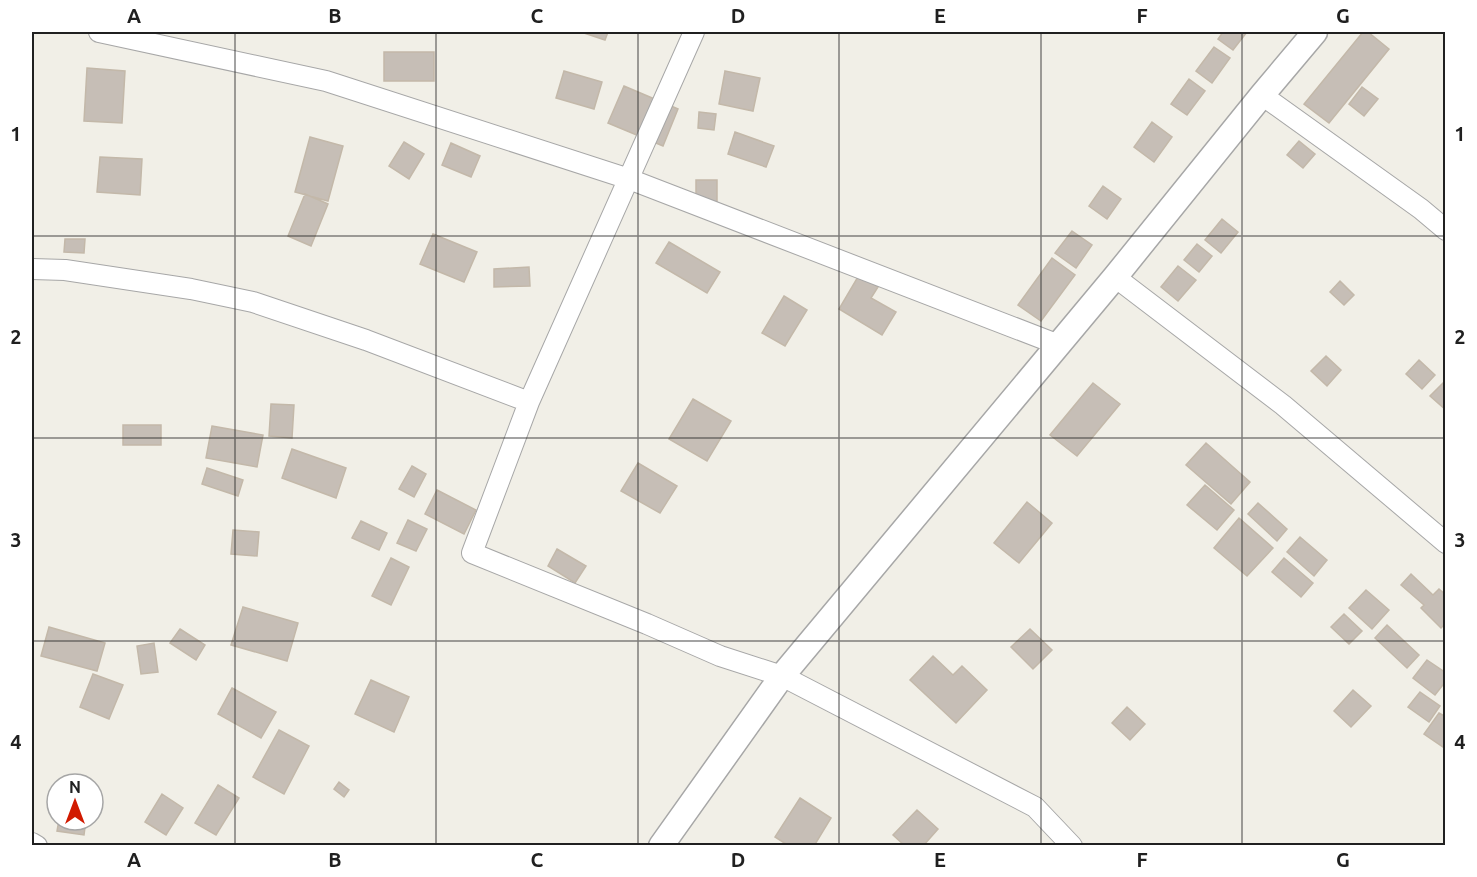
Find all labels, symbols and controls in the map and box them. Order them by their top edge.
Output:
text: A [127,4,141,27]
text: B [328,4,342,27]
text: C [531,4,544,27]
text: D [731,4,745,27]
text: E [934,4,946,27]
text: F [1136,4,1148,27]
text: G [1336,4,1350,27]
text: 1 [10,122,22,145]
text: 1 [1454,122,1466,145]
text: 2 [10,325,22,348]
text: 2 [1454,325,1466,348]
text: 3 [10,528,22,551]
text: 3 [1454,528,1466,551]
text: 4 [10,730,22,753]
text: 4 [1454,730,1466,753]
north arrow [45,772,105,832]
text: N [69,778,81,796]
text: A [127,848,141,871]
text: B [328,848,342,871]
text: C [531,848,544,871]
text: D [731,848,745,871]
text: E [934,848,946,871]
text: F [1136,848,1148,871]
text: G [1336,848,1350,871]

